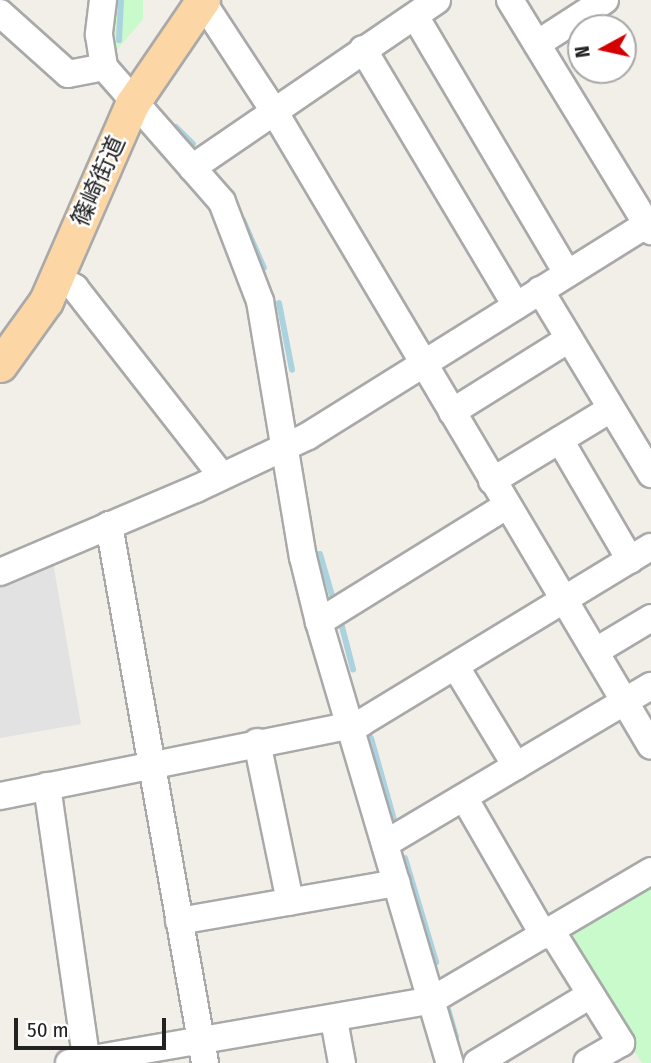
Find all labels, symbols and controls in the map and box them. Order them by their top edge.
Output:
north arrow [567,14,637,84]
text: N [571,44,595,59]
street label: 篠崎街道 [66,131,132,231]
scale bar [18,1004,170,1048]
text: 50 m [27,1017,69,1043]

